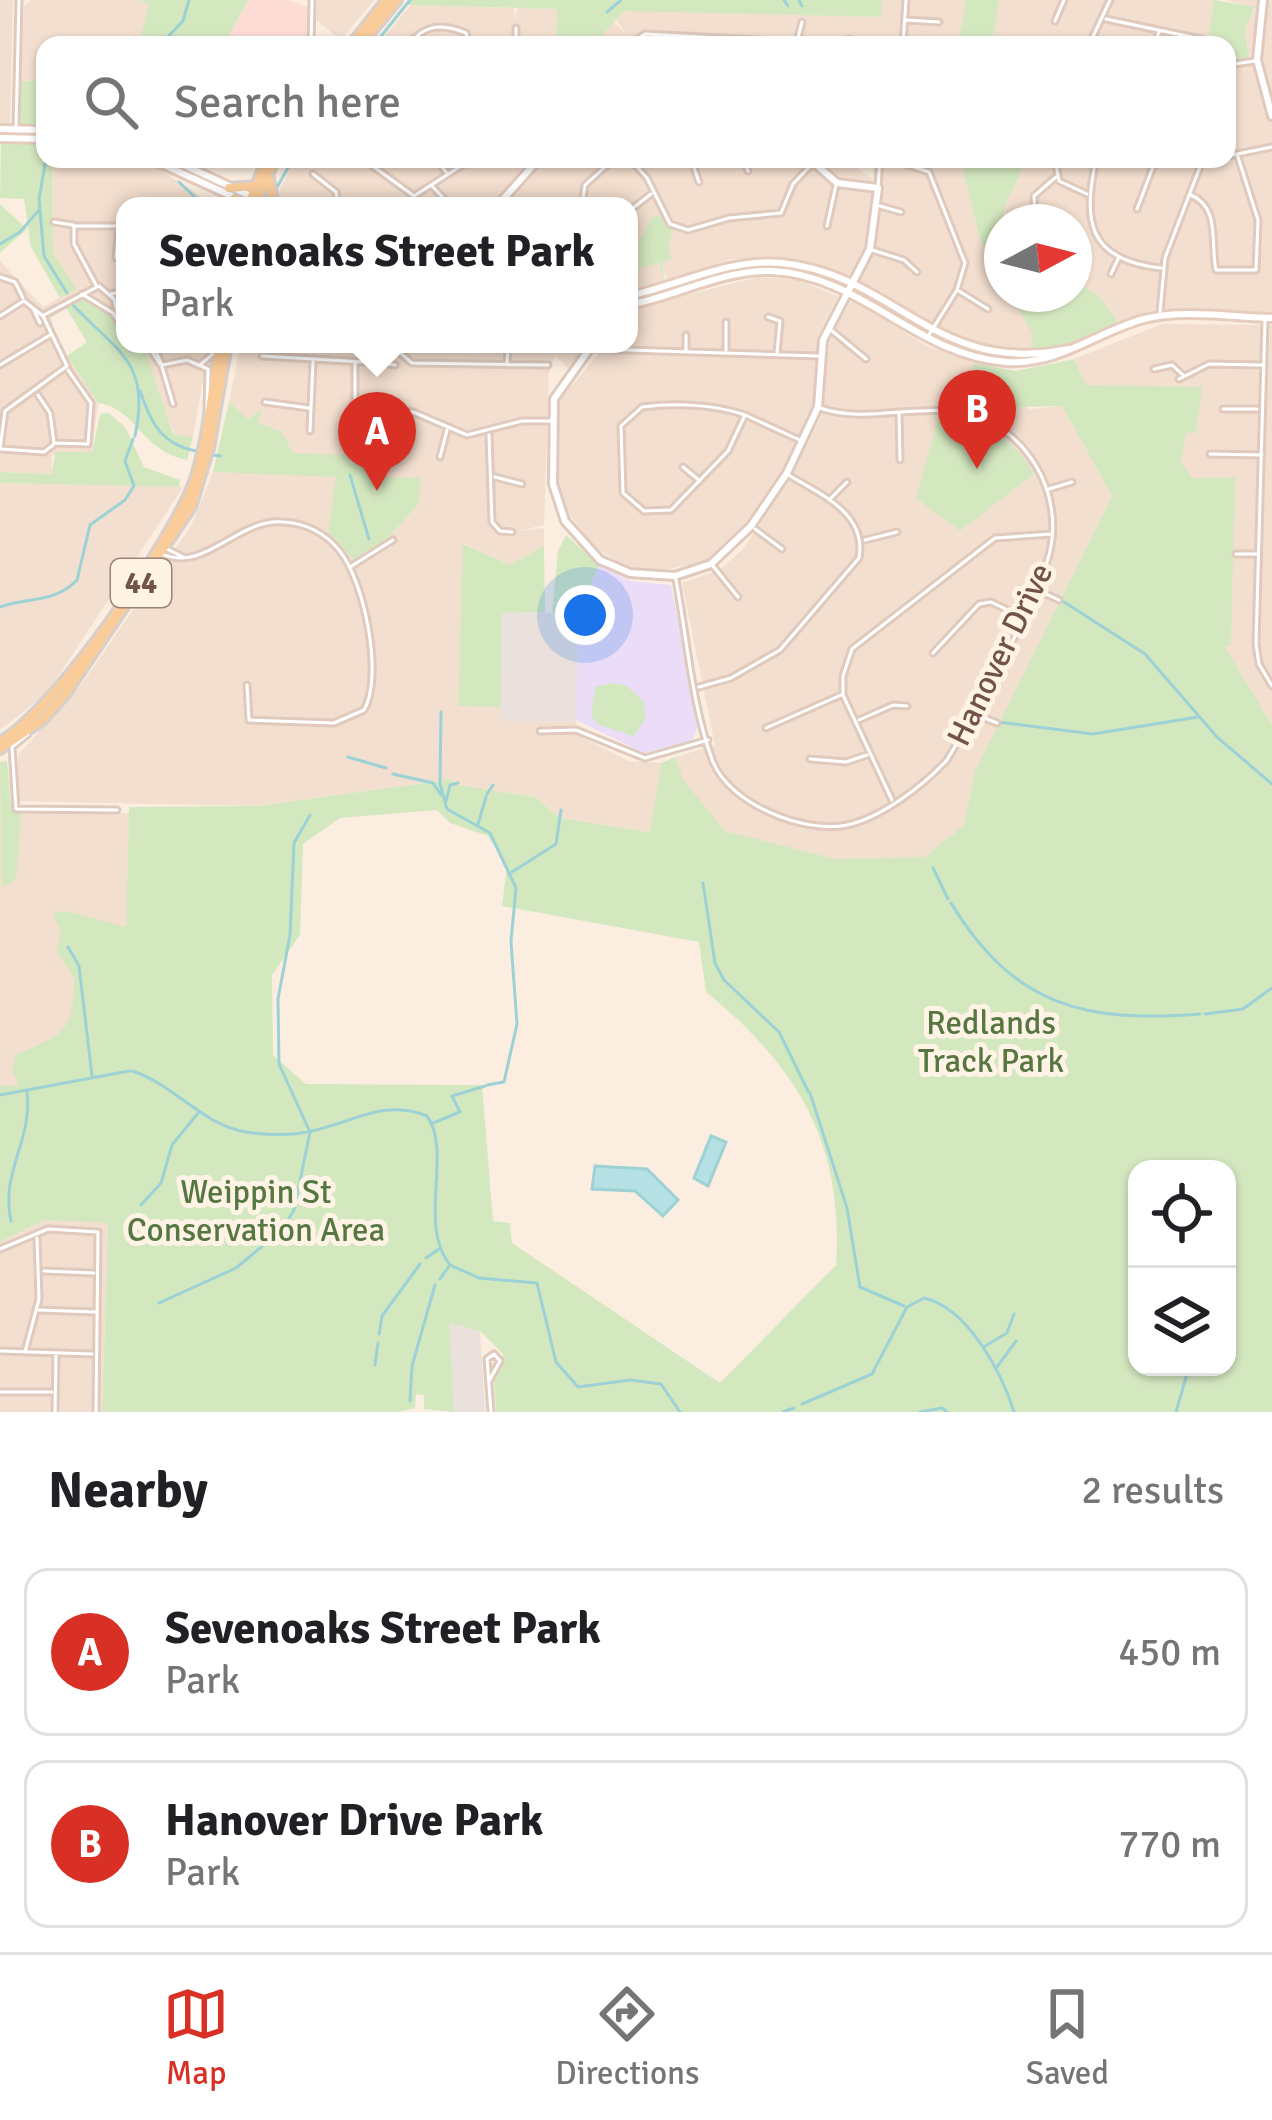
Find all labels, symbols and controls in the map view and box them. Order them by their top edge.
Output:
search box [36,36,1236,168]
icon: search [78,69,144,135]
text: Search here [174,75,401,130]
popup [116,197,638,353]
north arrow [984,204,1092,312]
text: Sevenoaks Street Park [159,224,595,279]
text: Park [159,279,234,327]
pin: B [938,370,1016,469]
pin: A [338,392,416,491]
street label: Hanover Drive [938,557,1062,753]
road number: 44 [111,559,171,607]
your location [555,585,615,645]
park label: Redlands Track Park [918,1003,1064,1082]
map controls [1128,1160,1236,1376]
button: locate [1128,1160,1236,1268]
park label: Weippin St Conservation Area [127,1172,385,1251]
button: layers [1128,1268,1236,1376]
text: Nearby [48,1459,208,1522]
text: 2 results [1081,1466,1224,1514]
text: Sevenoaks Street Park [165,1601,601,1656]
text: A [78,1628,102,1676]
text: 450 m [1118,1628,1221,1676]
text: Park [165,1656,240,1704]
text: Hanover Drive Park [165,1793,543,1848]
text: B [78,1820,102,1868]
text: 770 m [1118,1820,1221,1868]
text: Park [165,1848,240,1896]
tab: Map [163,1981,229,2094]
tab: Directions [555,1981,700,2094]
tab: Saved [1026,1981,1109,2094]

